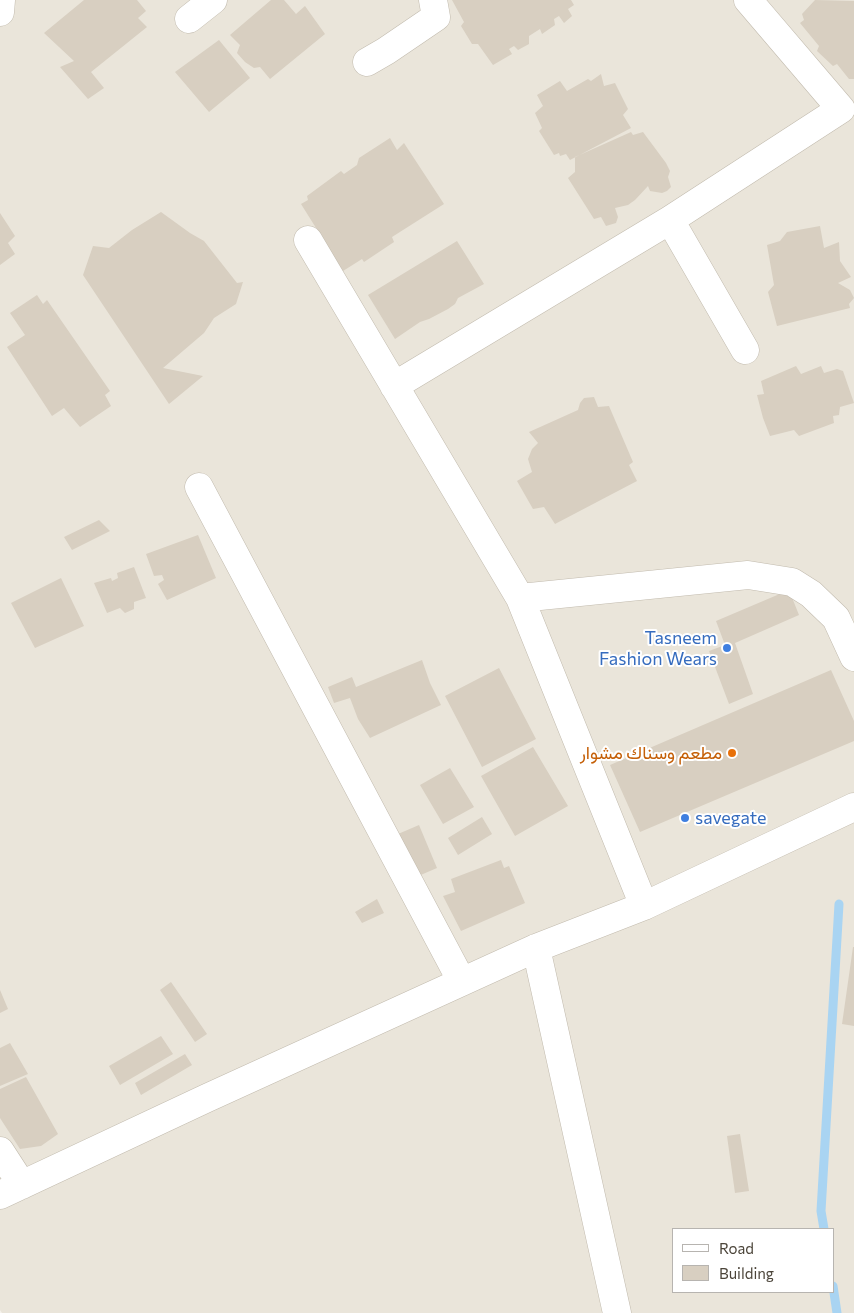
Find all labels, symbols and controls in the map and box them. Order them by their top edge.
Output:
place label: Tasneem Fashion Wears [599,627,717,670]
marker: Tasneem Fashion Wears [721,642,733,654]
place label: مطعم وسناك مشوار [580,742,722,764]
marker: مطعم وسناك مشوار [726,747,738,759]
place label: savegate [695,807,767,829]
marker: savegate [679,812,691,824]
legend [672,1228,834,1293]
text: Road [719,1239,754,1257]
text: Building [719,1264,774,1282]

